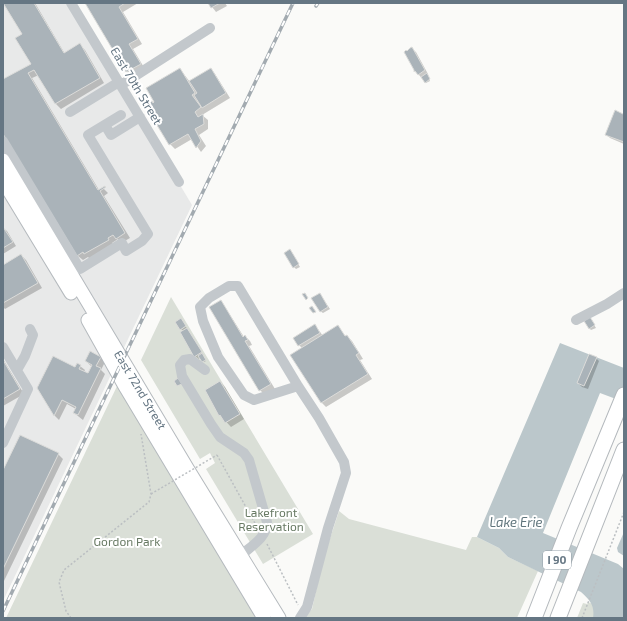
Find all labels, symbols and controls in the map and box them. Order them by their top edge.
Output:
street label: East 70th Street [108,44,166,127]
street label: East 72nd Street [112,348,170,432]
park label: Lakefront Reservation [238,505,304,533]
water label: Lake Erie [489,514,543,530]
park label: Gordon Park [94,534,160,548]
road number: I 90 [543,551,571,569]

